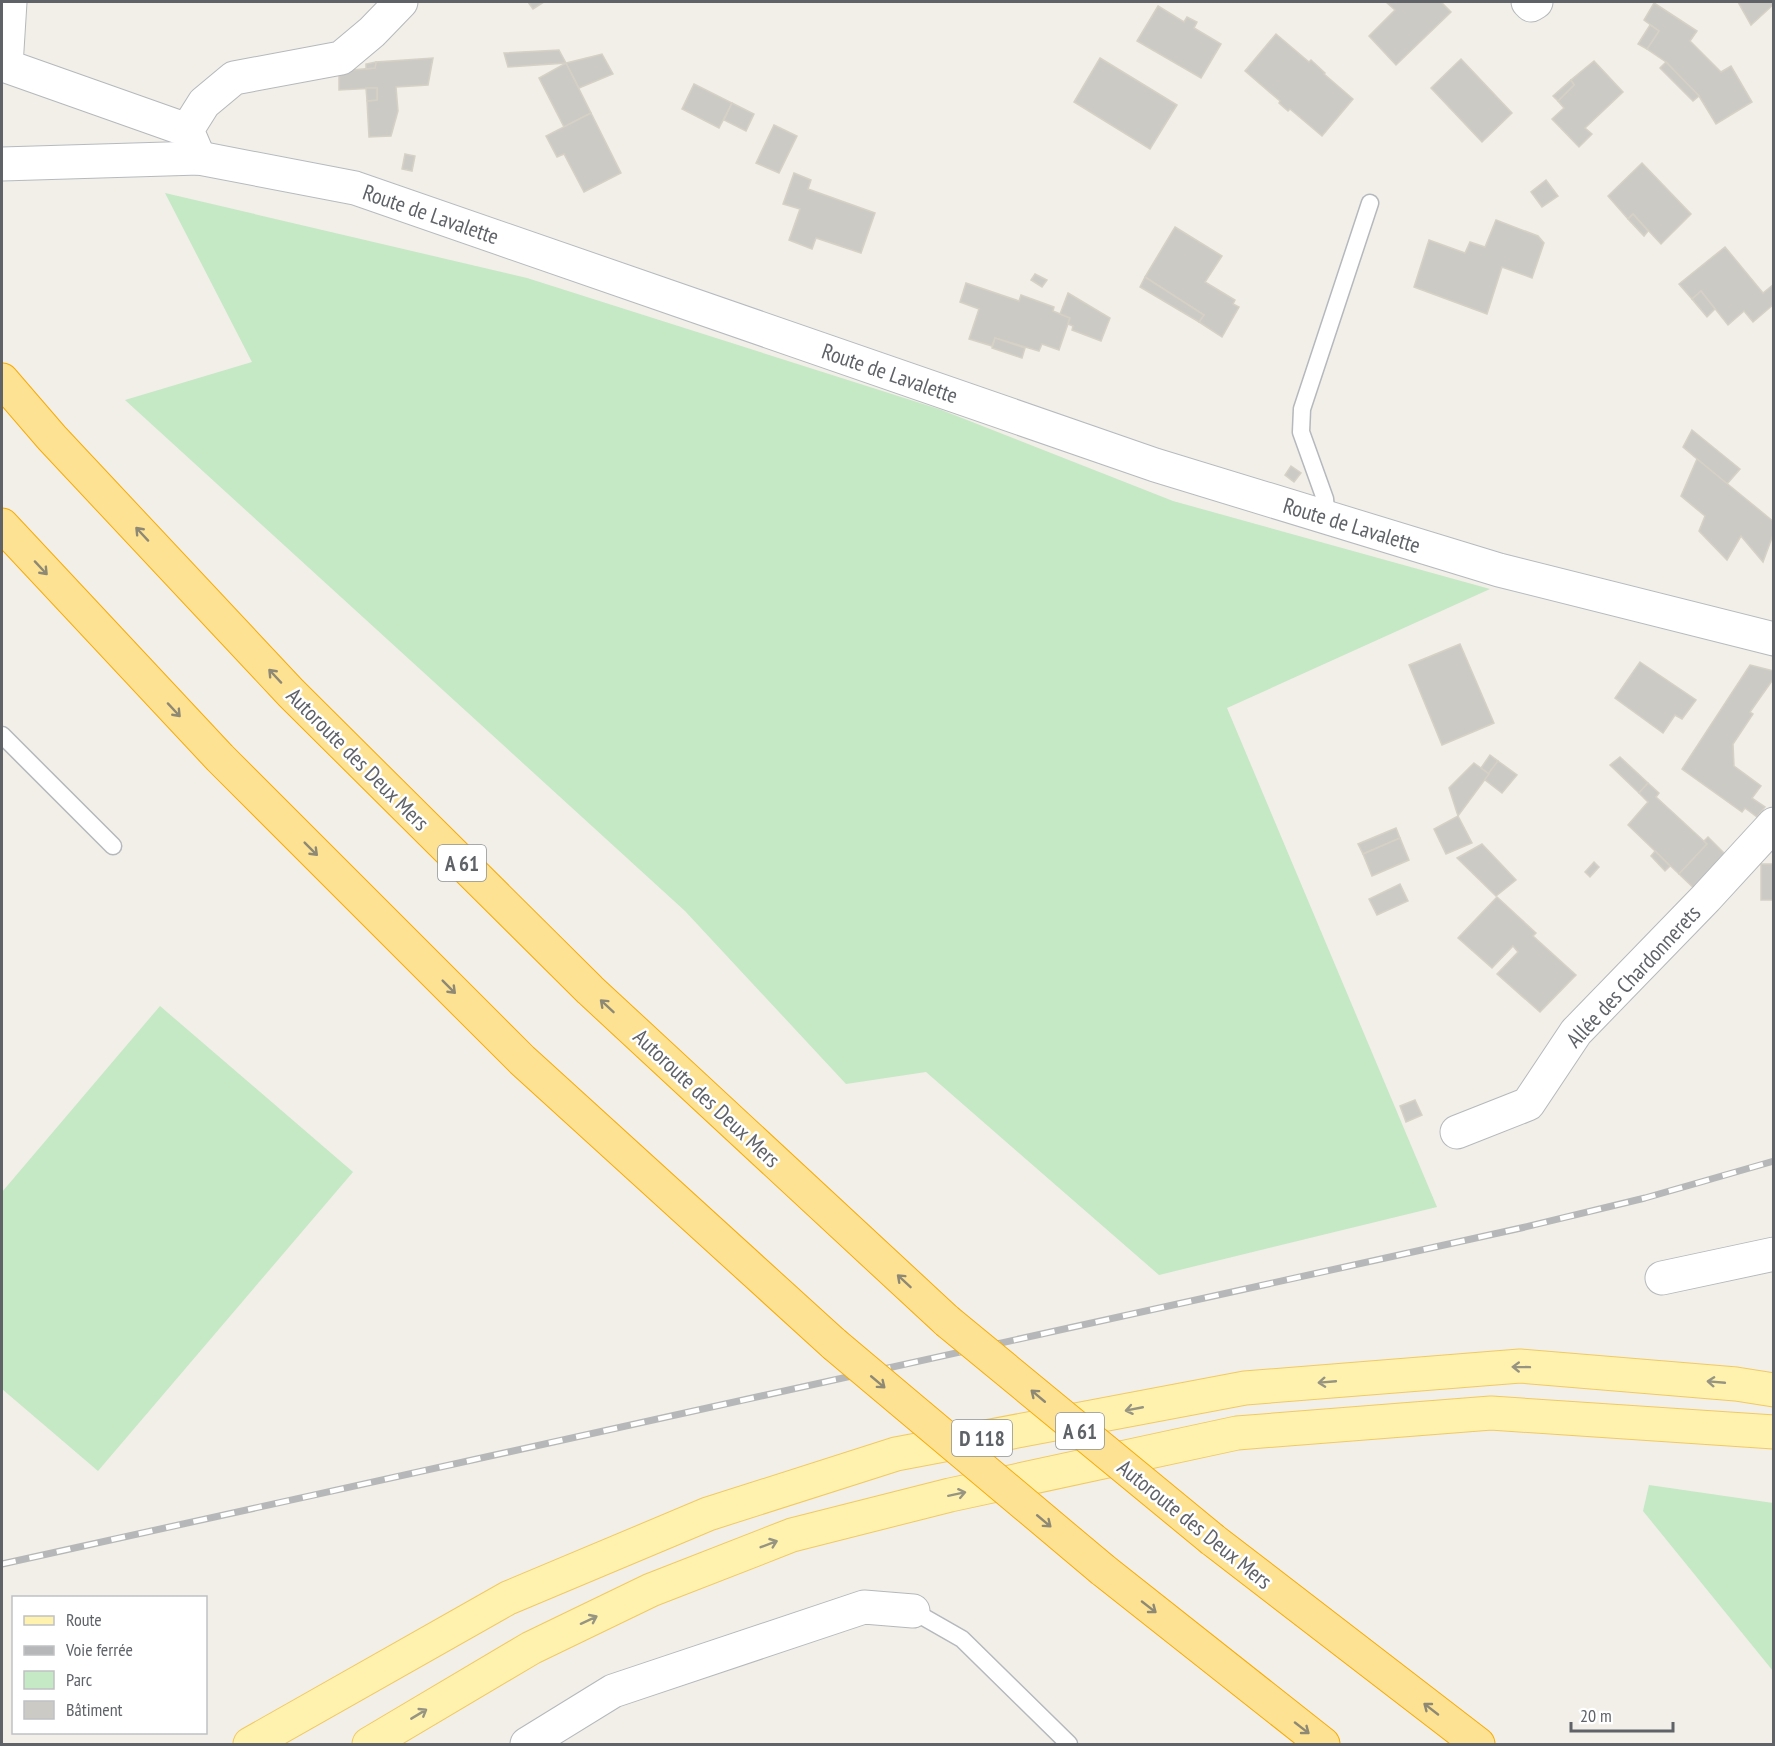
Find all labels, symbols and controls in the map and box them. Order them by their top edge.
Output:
street label: Route de Lavalette [359,178,503,250]
street label: Route de Lavalette [818,337,962,409]
street label: Route de Lavalette [1280,491,1424,559]
one-way arrow [135,526,149,541]
one-way arrow [34,560,49,575]
one-way arrow [268,669,282,684]
street label: Autoroute des Deux Mers [281,682,435,836]
one-way arrow [167,702,181,717]
one-way arrow [303,842,318,857]
road number: A 61 [438,845,486,881]
street label: Allée des Chardonnerets [1560,899,1706,1053]
one-way arrow [441,979,456,994]
one-way arrow [600,999,615,1013]
street label: Autoroute des Deux Mers [628,1023,786,1173]
one-way arrow [897,1274,912,1288]
one-way arrow [1512,1361,1532,1373]
one-way arrow [870,1375,885,1389]
one-way arrow [1706,1376,1726,1387]
one-way arrow [1317,1377,1337,1388]
one-way arrow [1031,1390,1047,1403]
one-way arrow [1125,1404,1144,1415]
road number: A 61 [1056,1413,1104,1449]
road number: D 118 [952,1420,1012,1456]
street label: Autoroute des Deux Mers [1112,1453,1278,1595]
one-way arrow [947,1488,966,1499]
one-way arrow [1036,1514,1052,1527]
one-way arrow [759,1538,778,1549]
legend [12,1596,207,1734]
one-way arrow [1141,1600,1157,1613]
text: Route [66,1608,102,1631]
one-way arrow [580,1613,598,1625]
text: Voie ferrée [65,1638,133,1661]
text: Parc [66,1668,93,1691]
scale bar [1571,1695,1673,1733]
text: Bâtiment [66,1698,123,1721]
one-way arrow [1424,1702,1440,1715]
text: 20 m [1580,1704,1612,1727]
one-way arrow [410,1708,427,1720]
one-way arrow [1294,1721,1310,1734]

